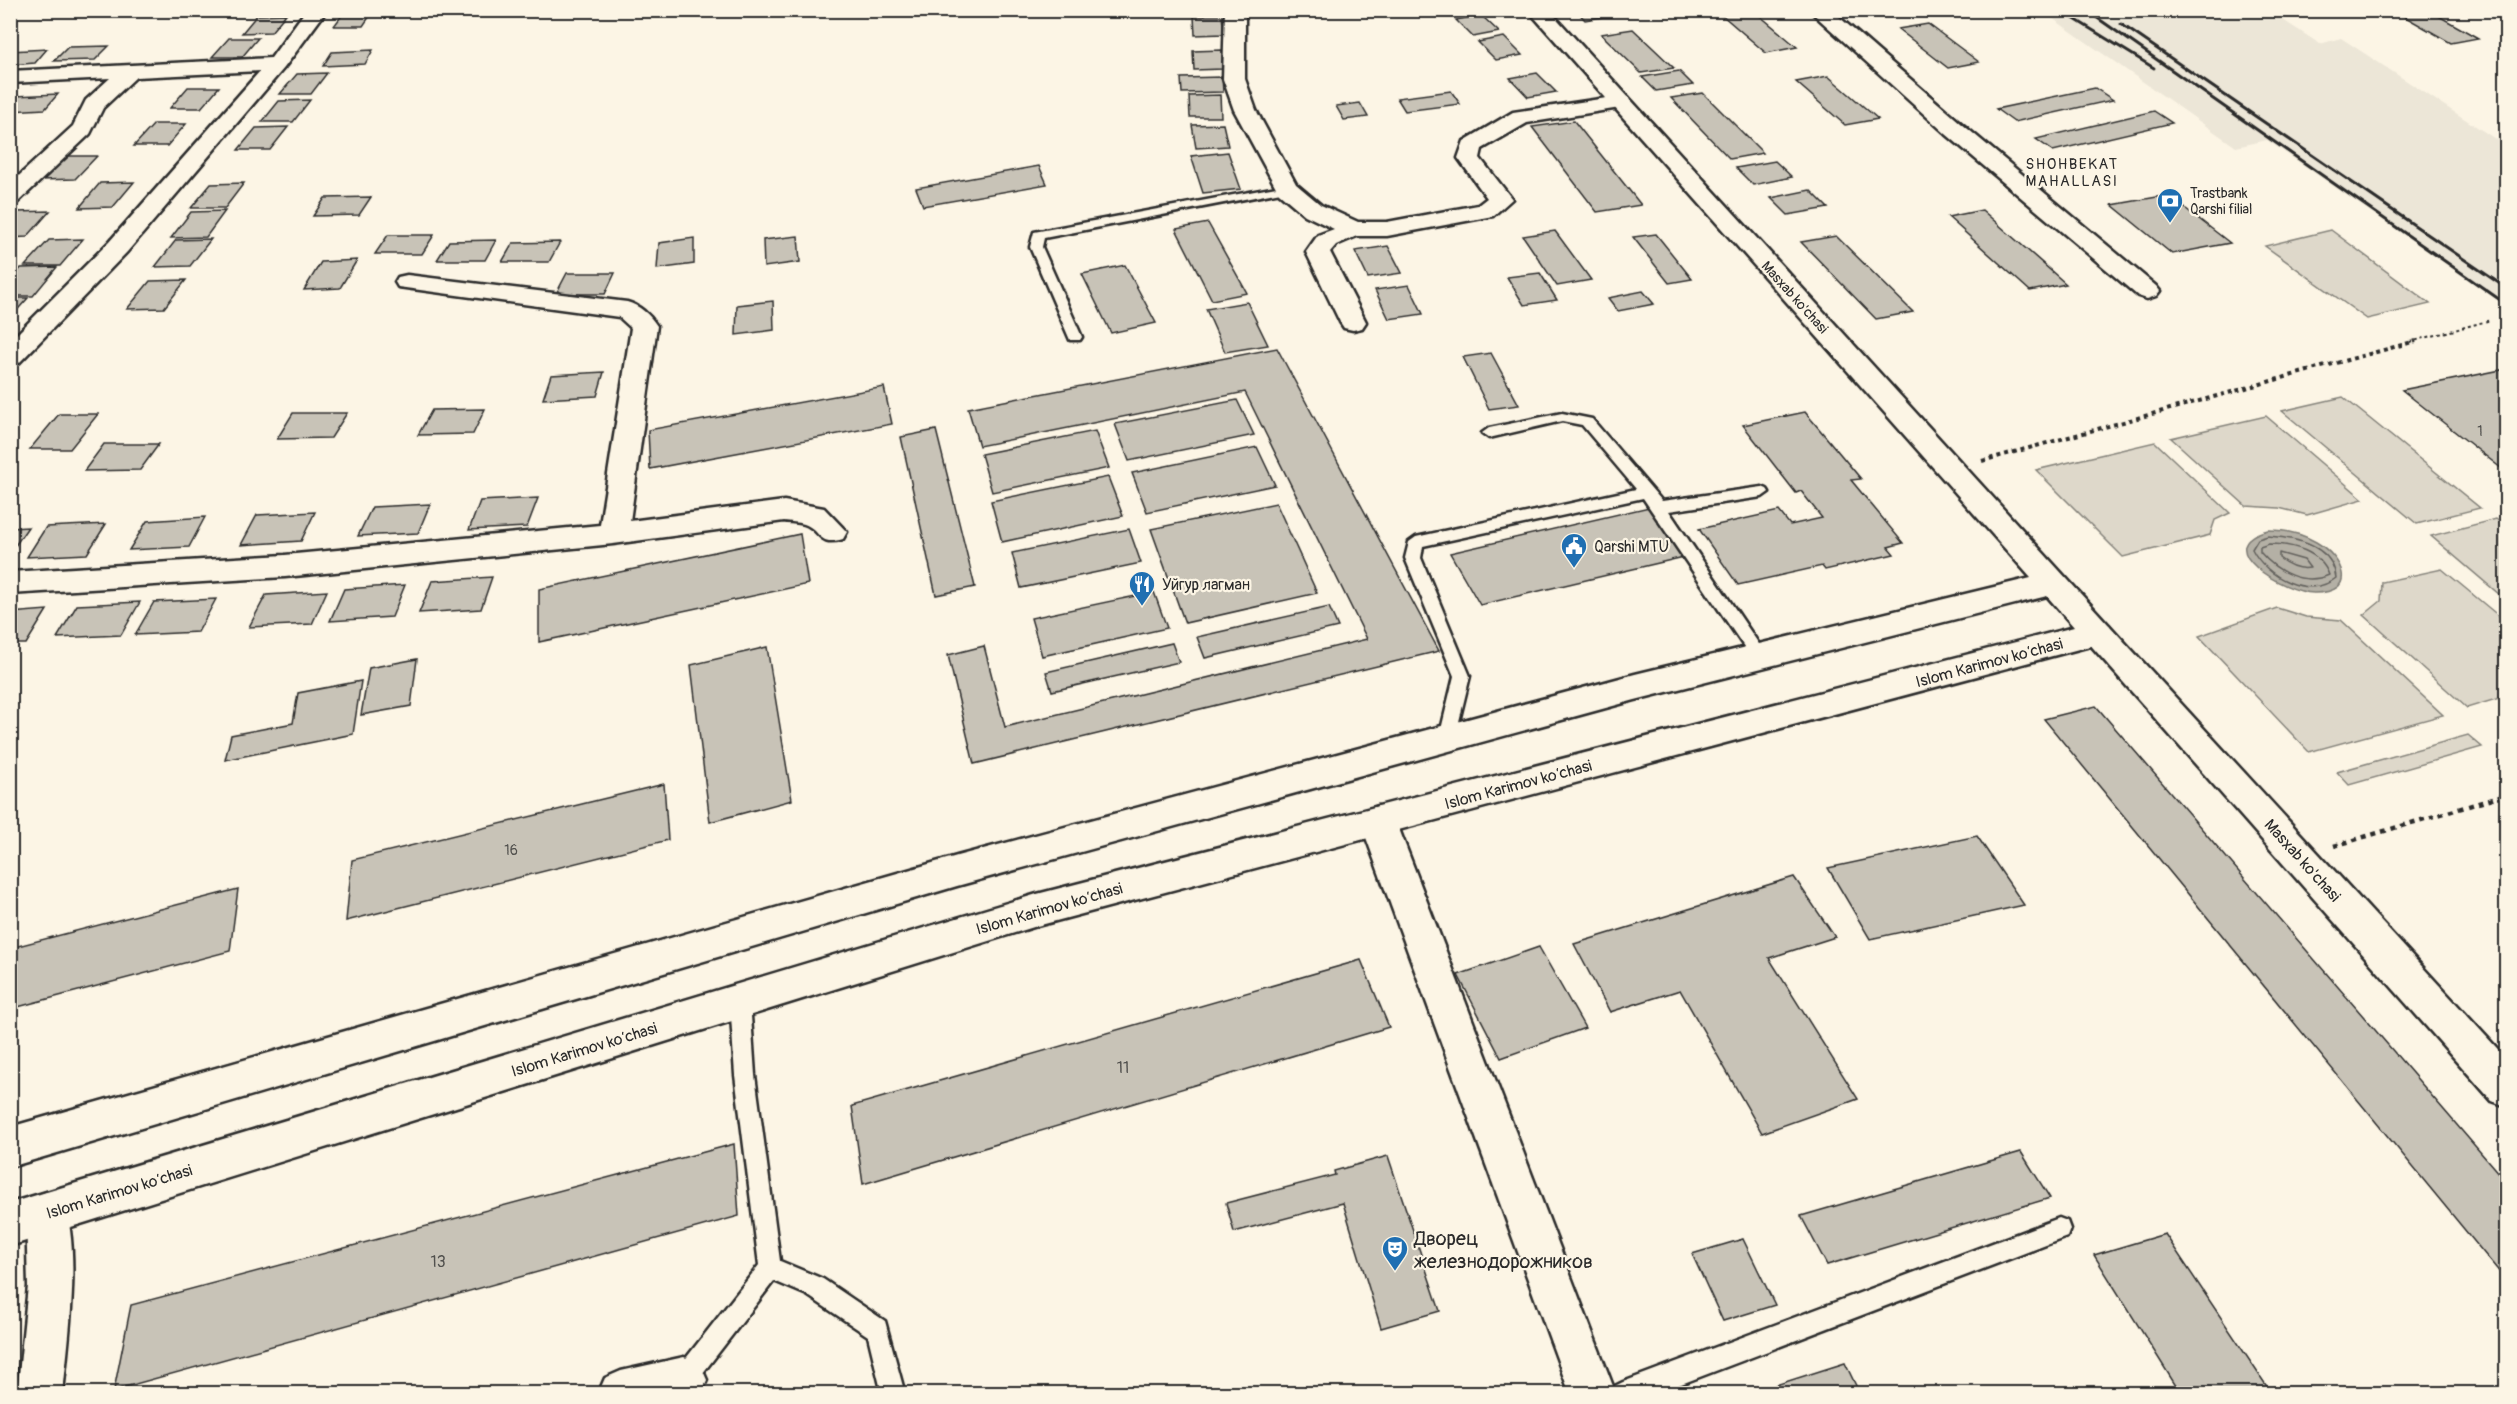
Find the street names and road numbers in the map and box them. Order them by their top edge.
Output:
street label: Masxab ko'chasi [1758,258,1832,337]
street label: Islom Karimov ko‘chasi [1913,634,2065,692]
street label: Islom Karimov ko‘chasi [1442,756,1594,814]
street label: Masxab ko'chasi [2260,815,2345,906]
street label: Islom Karimov ko‘chasi [974,878,1125,939]
street label: Islom Karimov ko‘chasi [509,1018,660,1082]
street label: Islom Karimov ko‘chasi [44,1160,195,1224]

